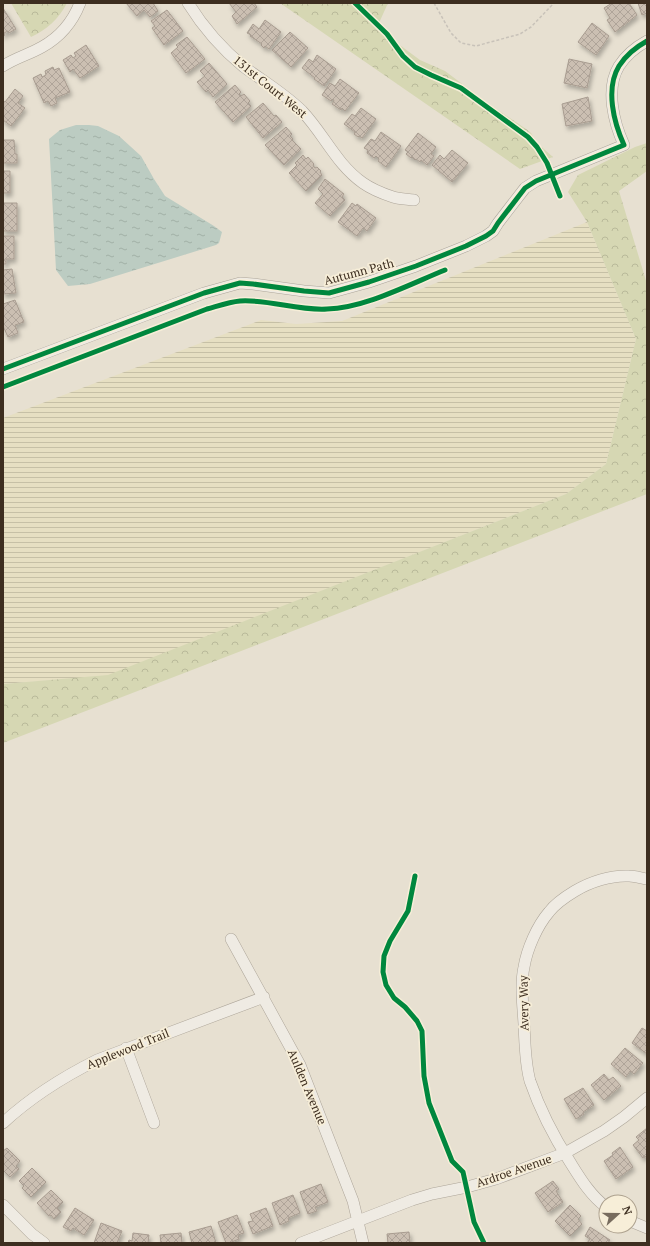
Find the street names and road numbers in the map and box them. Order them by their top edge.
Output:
street label: 131st Court West [230,52,311,121]
street label: Autumn Path [322,255,395,288]
street label: Avery Way [515,974,531,1031]
street label: Applewood Trail [84,1025,172,1072]
street label: Aulden Avenue [285,1047,330,1127]
street label: Ardroe Avenue [474,1151,554,1190]

